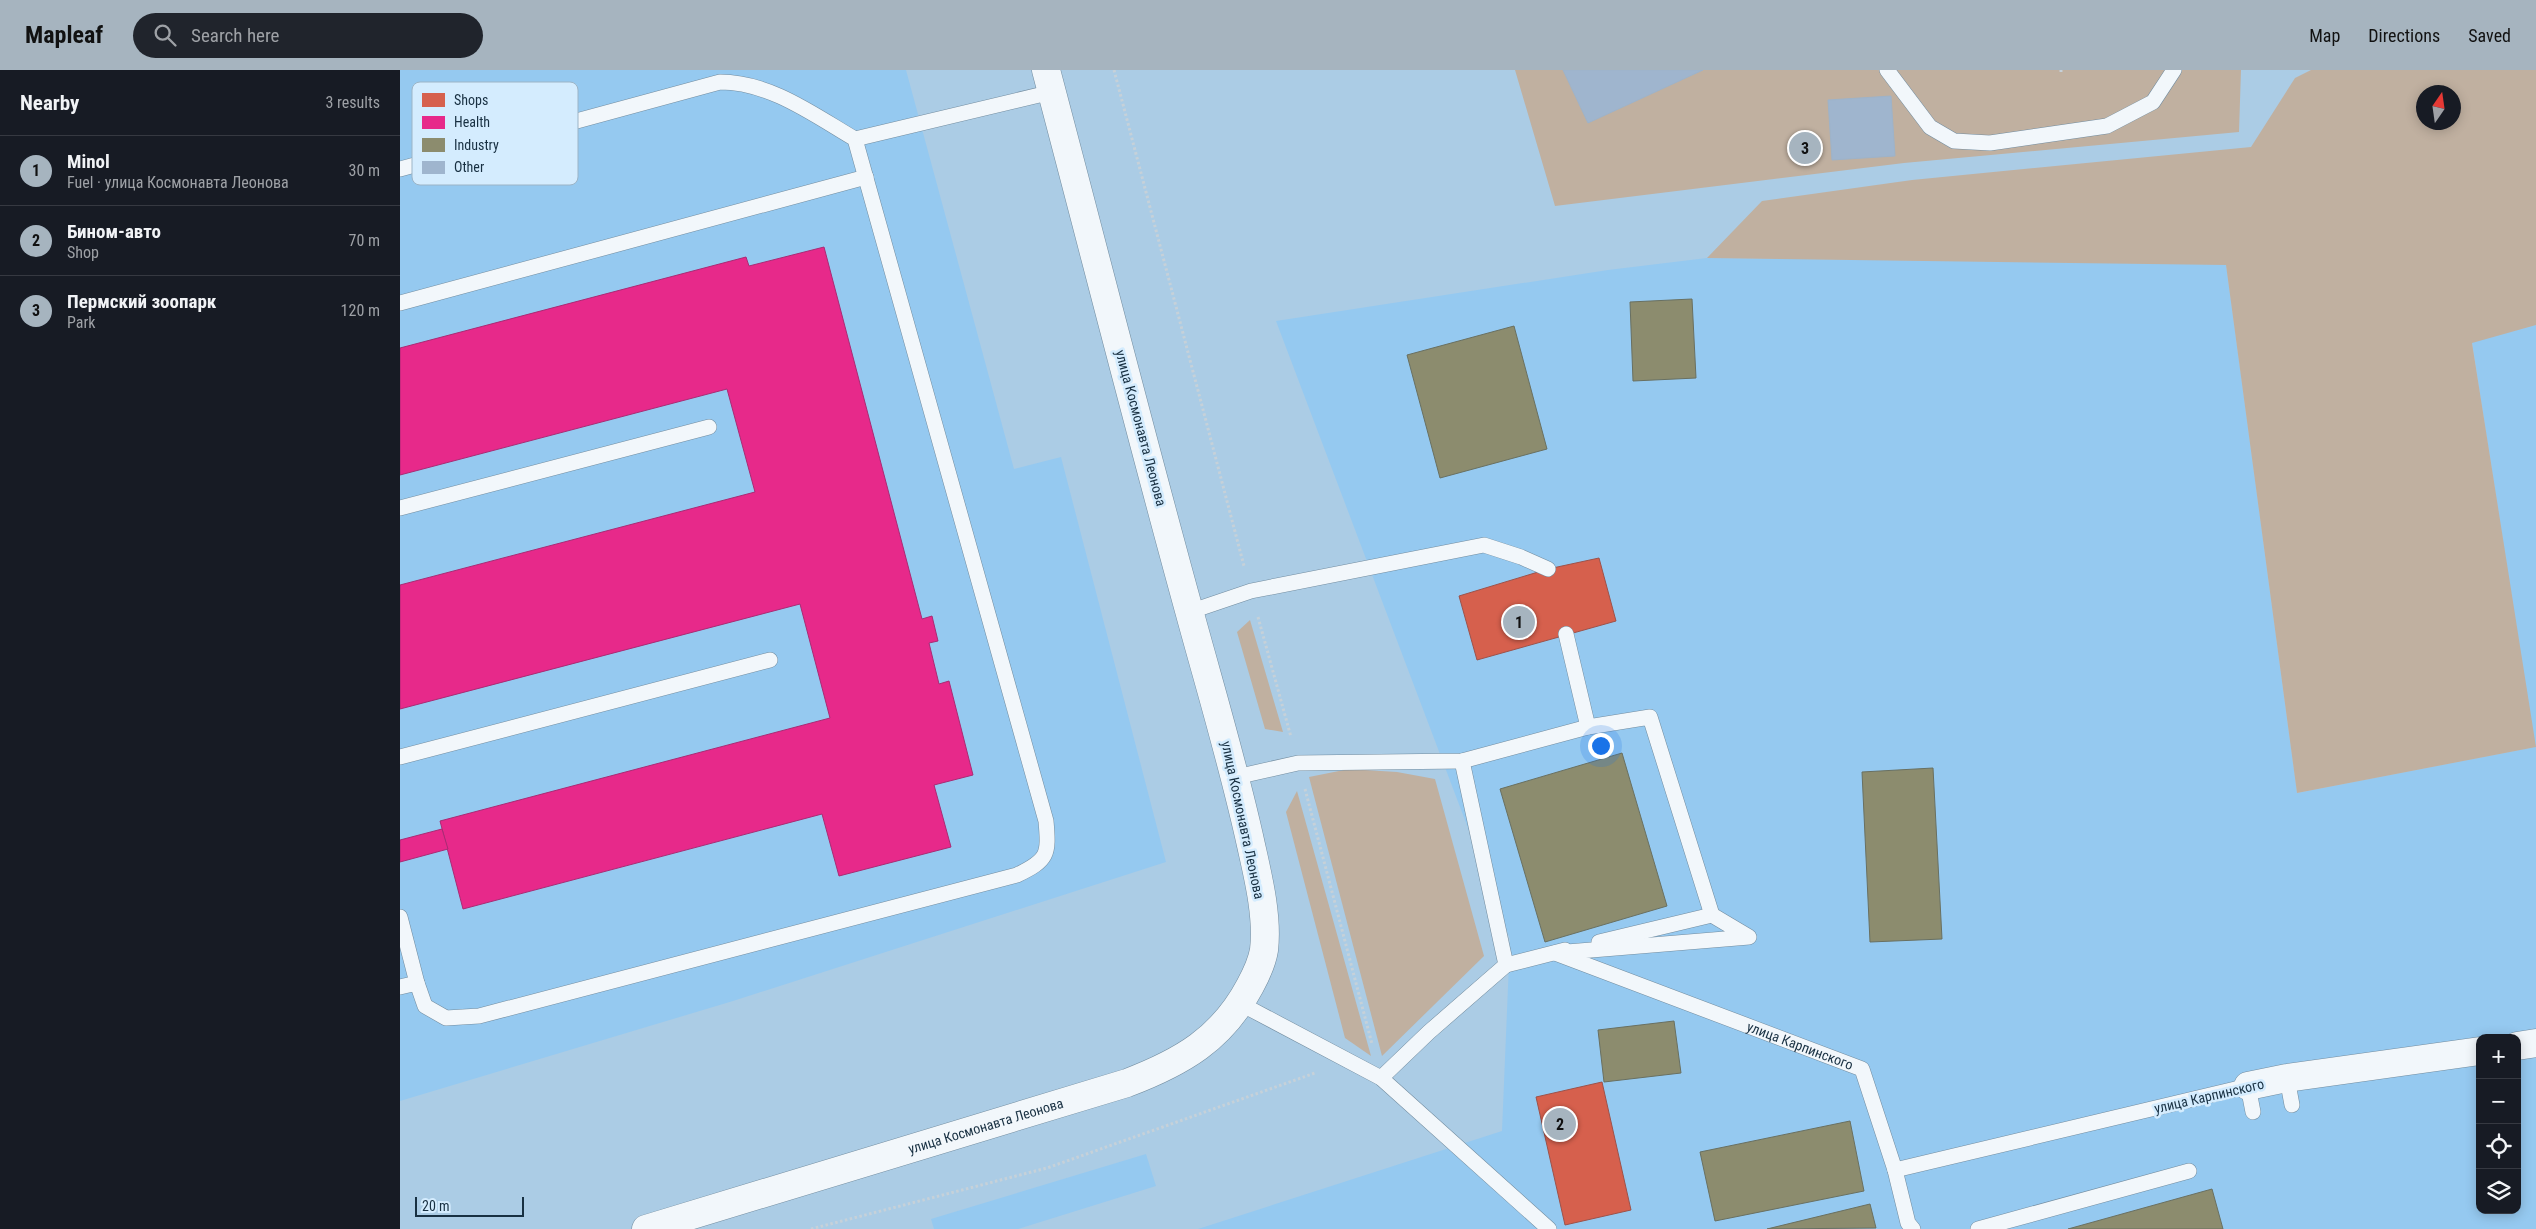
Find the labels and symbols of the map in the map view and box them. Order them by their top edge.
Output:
legend [412,82,578,185]
north arrow [2416,85,2461,130]
text: Shops [454,92,488,108]
text: Health [454,114,490,130]
pin: 3 [1789,129,1821,167]
text: Industry [454,137,499,153]
text: Other [454,159,484,175]
street label: улица Космонавта Леонова [1112,348,1170,508]
pin: 1 [1503,603,1535,641]
your location [1588,733,1614,759]
street label: улица Космонавта Леонова [1218,740,1268,900]
street label: улица Карпинского [1745,1018,1855,1073]
street label: улица Карпинского [2153,1076,2265,1116]
street label: улица Космонавта Леонова [906,1095,1065,1157]
pin: 2 [1544,1105,1576,1143]
scale bar [415,1194,524,1217]

